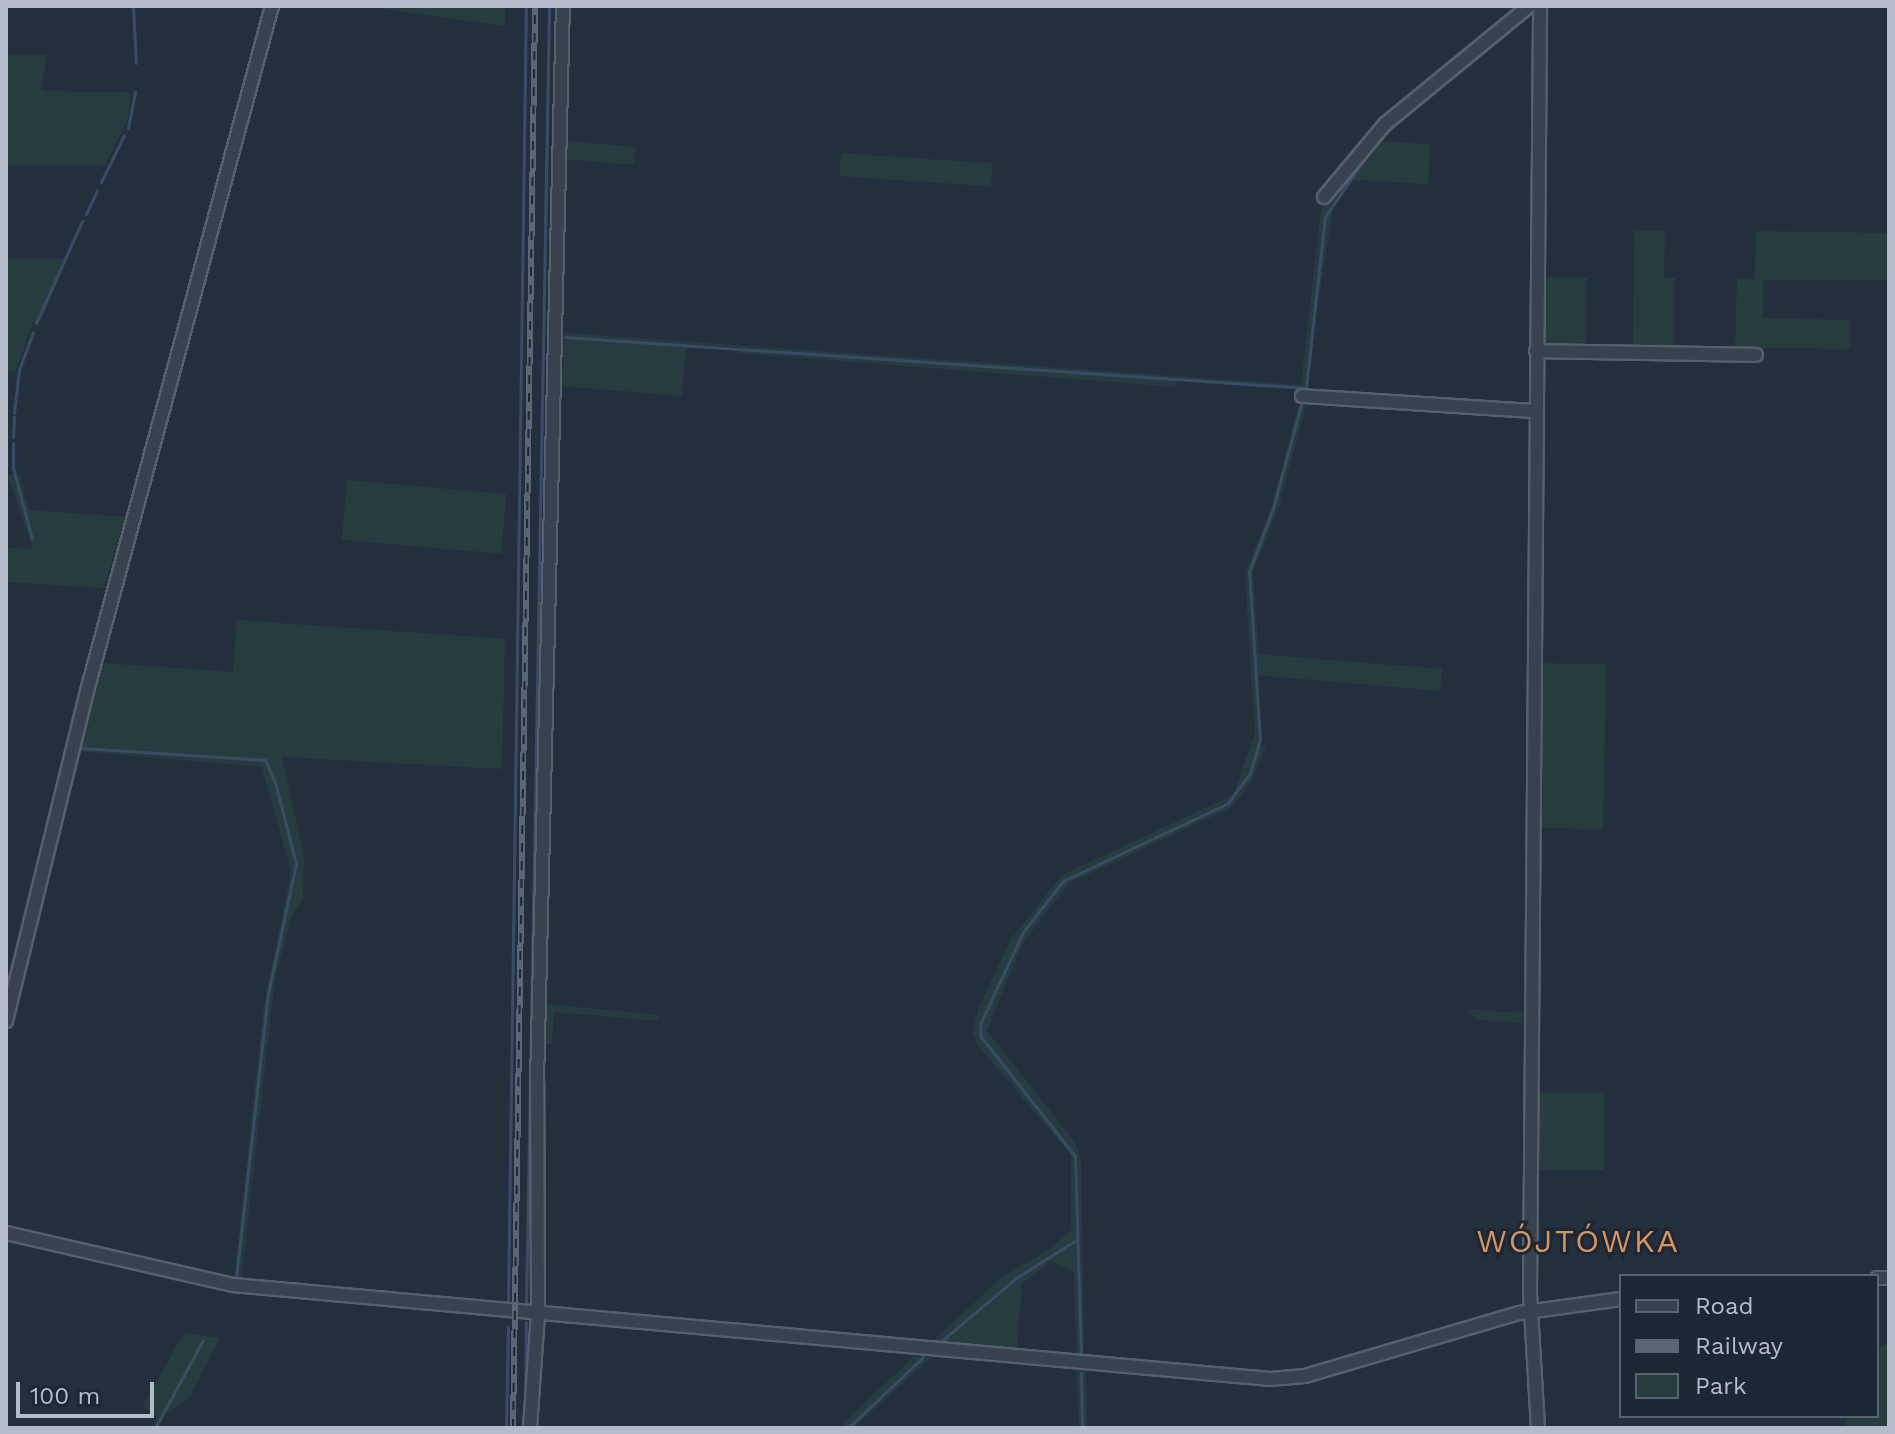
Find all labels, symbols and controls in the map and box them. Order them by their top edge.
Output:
district label: WÓJTÓWKA [1476,1222,1680,1260]
legend [1619,1274,1879,1418]
text: Road [1695,1292,1754,1320]
text: Railway [1695,1332,1783,1360]
scale bar [20,1366,158,1416]
text: Park [1695,1372,1747,1400]
text: 100 m [30,1382,100,1410]

